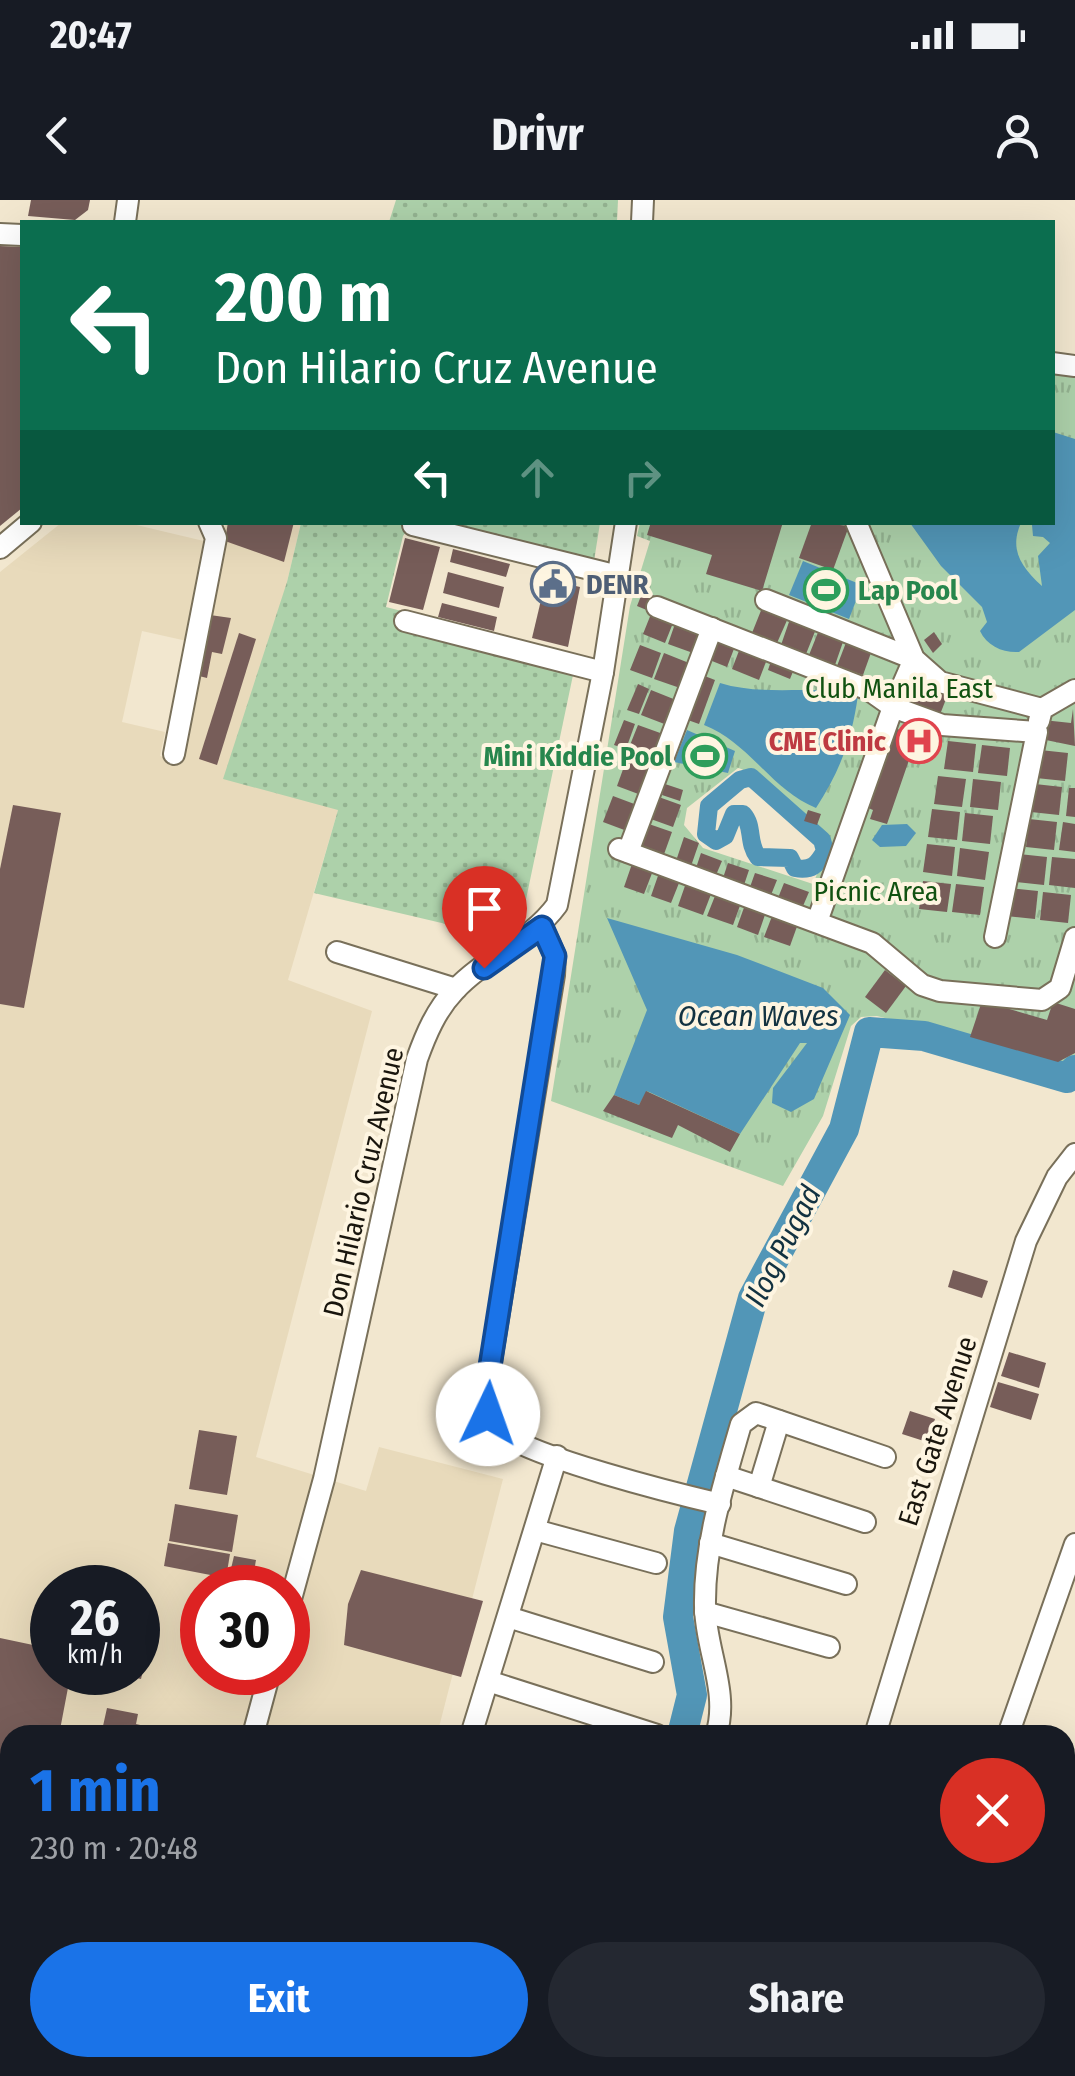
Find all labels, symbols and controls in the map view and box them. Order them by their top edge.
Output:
text: 20:47 [50,12,132,58]
icon: back [30,108,85,163]
text: Drivr [491,108,584,162]
icon: person [990,108,1045,163]
text: 200 m [215,256,392,340]
icon: left [50,260,180,390]
text: Don Hilario Cruz Avenue [215,341,658,395]
icon: left [405,450,460,505]
icon: ahead [510,450,565,505]
icon: right [615,450,670,505]
public building icon: DENR [530,561,576,607]
sports icon: Lap Pool [803,567,849,613]
place label: DENR [586,568,649,601]
place label: Lap Pool [858,574,958,607]
park label: Club Manila East [805,672,994,705]
hospital icon: CME Clinic [896,718,942,764]
place label: CME Clinic [769,725,887,758]
sports icon: Mini Kiddie Pool [682,733,728,779]
place label: Mini Kiddie Pool [484,740,672,773]
pin [442,866,527,969]
park label: Picnic Area [813,875,939,908]
icon: arrive [457,881,512,936]
water label: Ocean Waves [678,998,839,1034]
street label: Don Hilario Cruz Avenue [316,1044,411,1320]
water label: Ilog Pugad [737,1179,829,1313]
street label: East Gate Avenue [891,1332,984,1530]
position arrow [436,1362,540,1466]
speed limit sign: 30 [180,1565,310,1695]
text: 26 [70,1588,120,1648]
text: km/h [67,1640,123,1670]
text: 1 min [30,1755,161,1827]
button: close [940,1758,1045,1863]
text: 230 m · 20:48 [30,1829,198,1867]
button: Exit [30,1942,528,2057]
button: Share [548,1942,1045,2057]

